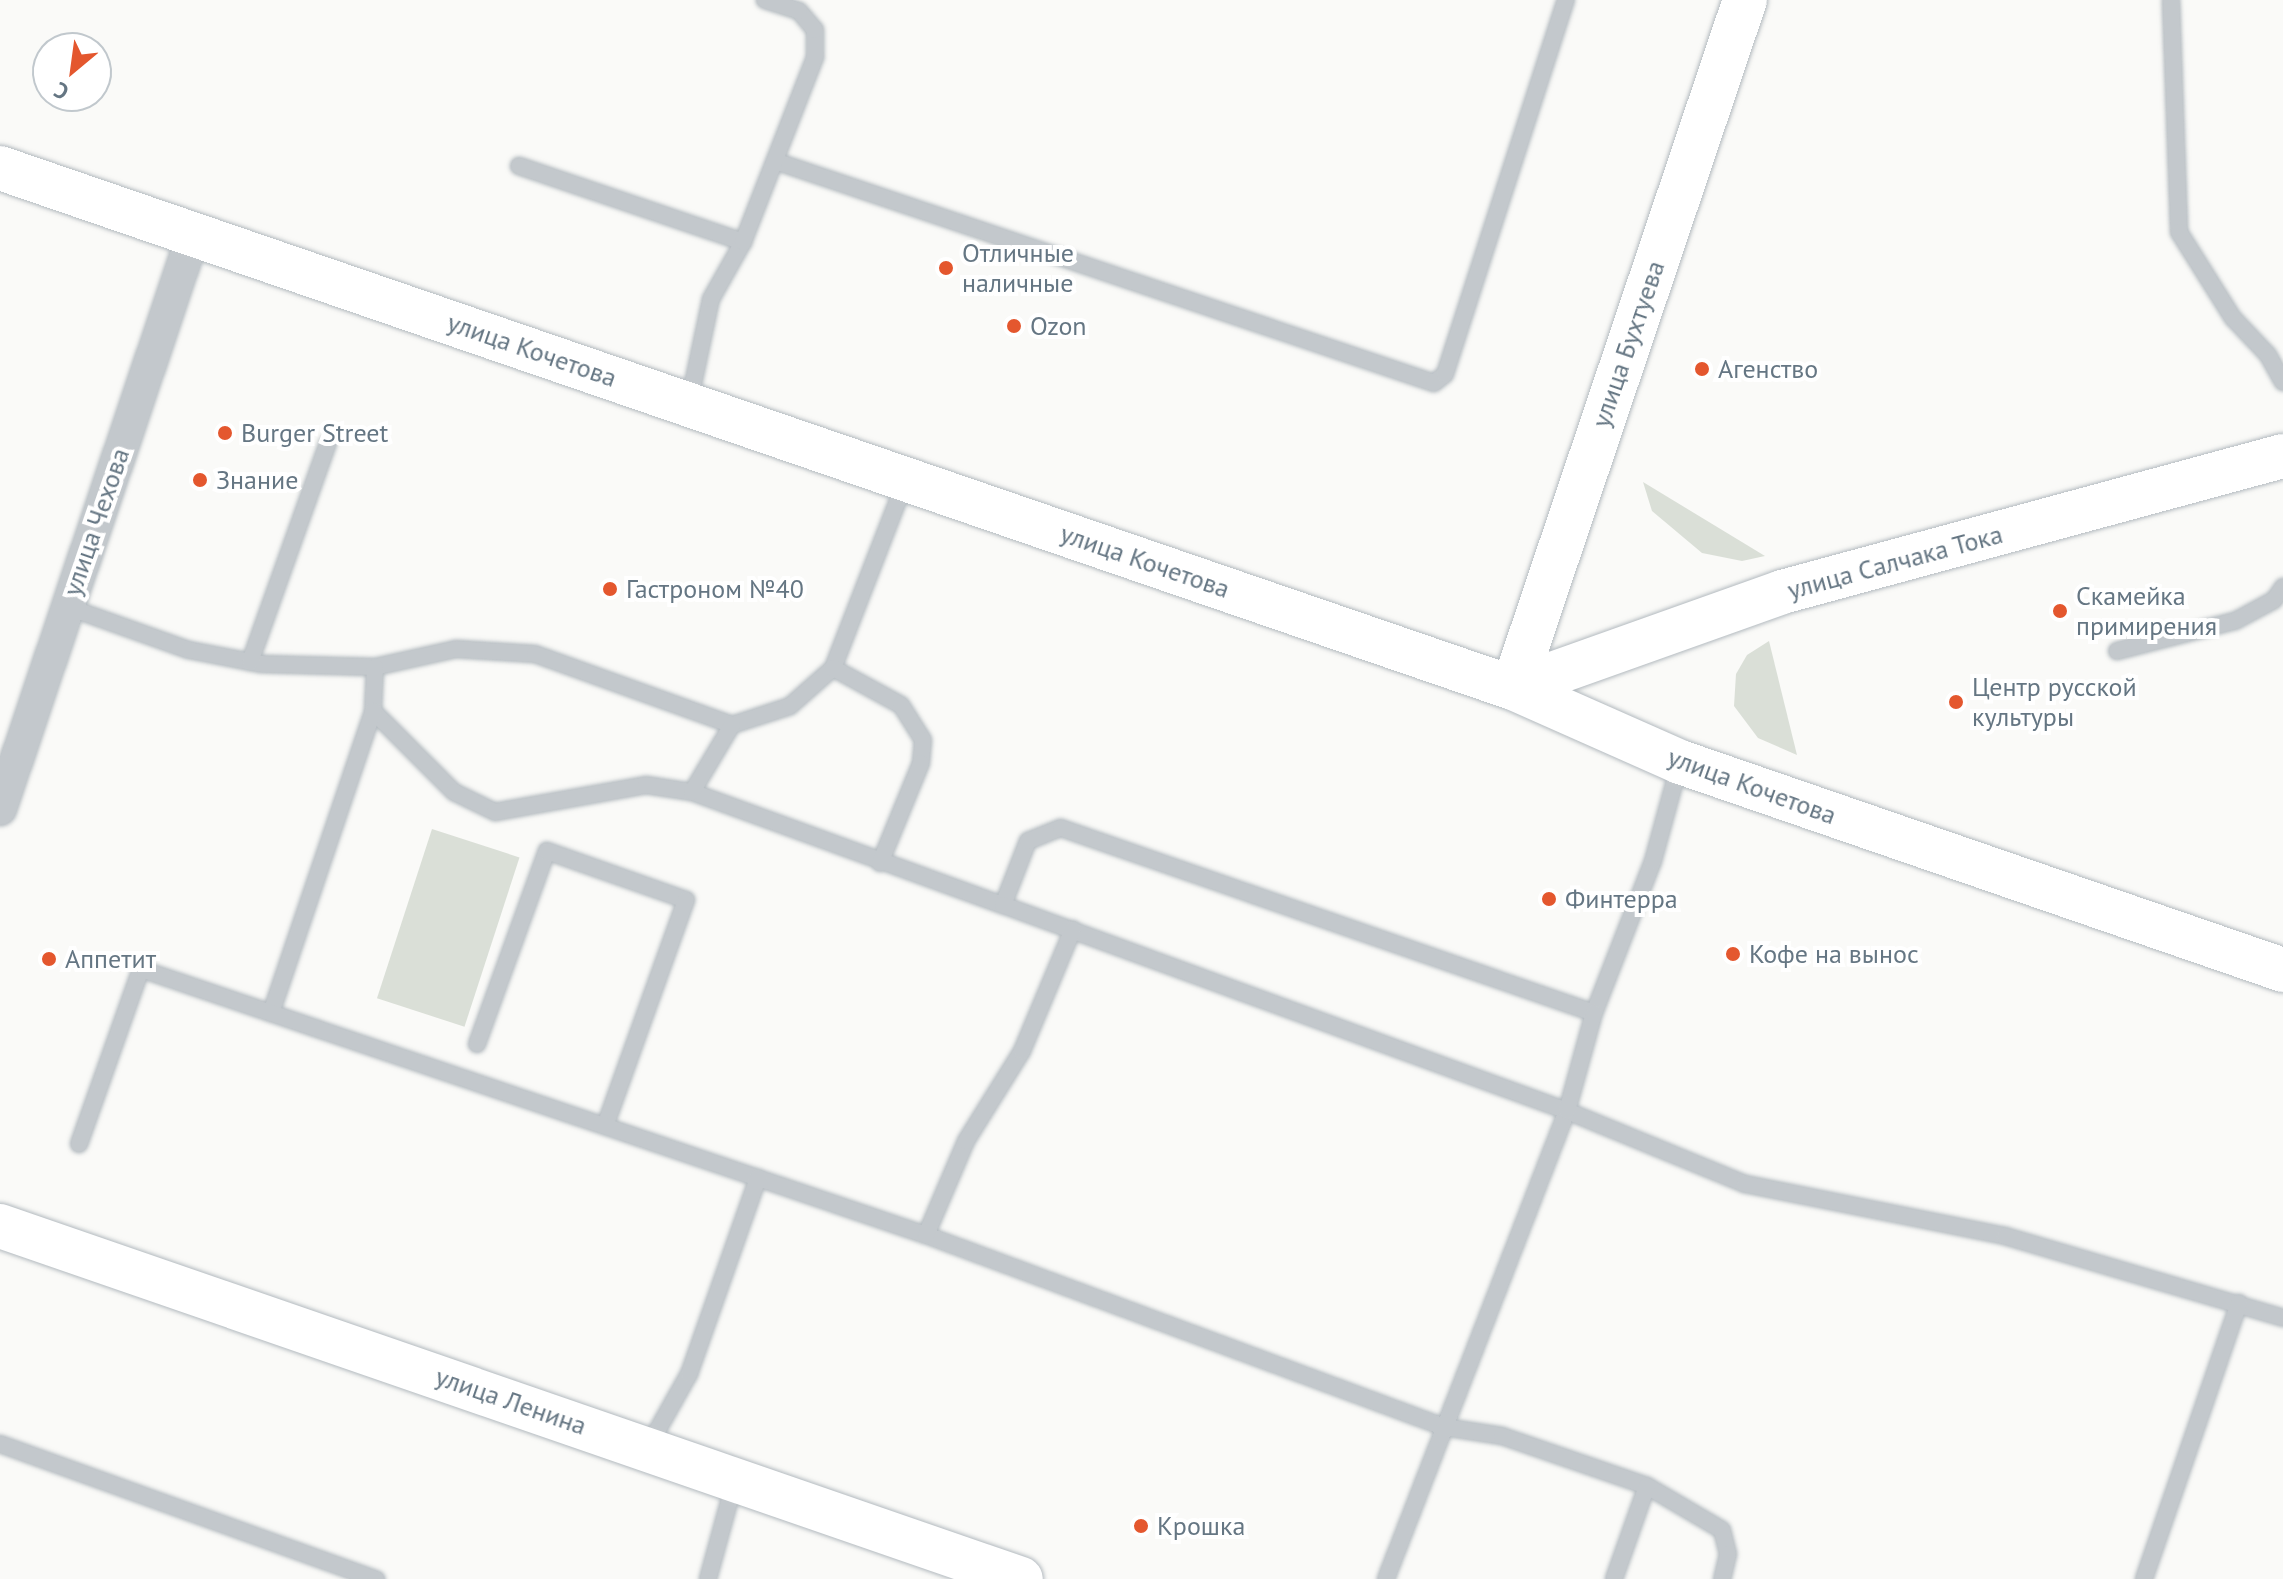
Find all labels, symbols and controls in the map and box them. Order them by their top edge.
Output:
north arrow [32,32,112,112]
text: С [49,76,74,106]
place label: Отличные наличные [962,237,1074,298]
street label: улица Бухтуева [1585,257,1671,431]
marker: Отличные наличные [937,259,955,277]
street label: улица Кочетова [443,306,621,394]
place label: Ozon [1030,310,1087,342]
marker: Ozon [1005,317,1023,335]
place label: Агенство [1718,353,1818,385]
marker: Агенство [1693,360,1711,378]
place label: Burger Street [241,417,388,449]
marker: Burger Street [216,424,234,442]
street label: улица Чехова [56,444,136,600]
place label: Знание [216,464,298,496]
marker: Знание [191,471,209,489]
street label: улица Кочетова [1056,517,1234,605]
street label: улица Салчака Тока [1784,518,2006,606]
place label: Гастроном №40 [626,573,804,605]
marker: Гастроном №40 [601,580,619,598]
place label: Скамейка примирения [2076,580,2217,642]
marker: Скамейка примирения [2051,602,2069,620]
place label: Центр русской культуры [1972,671,2137,732]
marker: Центр русской культуры [1947,693,1965,711]
street label: улица Кочетова [1664,741,1840,831]
place label: Финтерра [1565,883,1678,915]
marker: Финтерра [1540,890,1558,908]
place label: Кофе на вынос [1749,938,1919,970]
place label: Аппетит [65,943,156,975]
marker: Кофе на вынос [1724,945,1742,963]
marker: Аппетит [40,950,58,968]
street label: улица Ленина [431,1361,591,1441]
place label: Крошка [1157,1510,1245,1542]
marker: Крошка [1132,1517,1150,1535]

